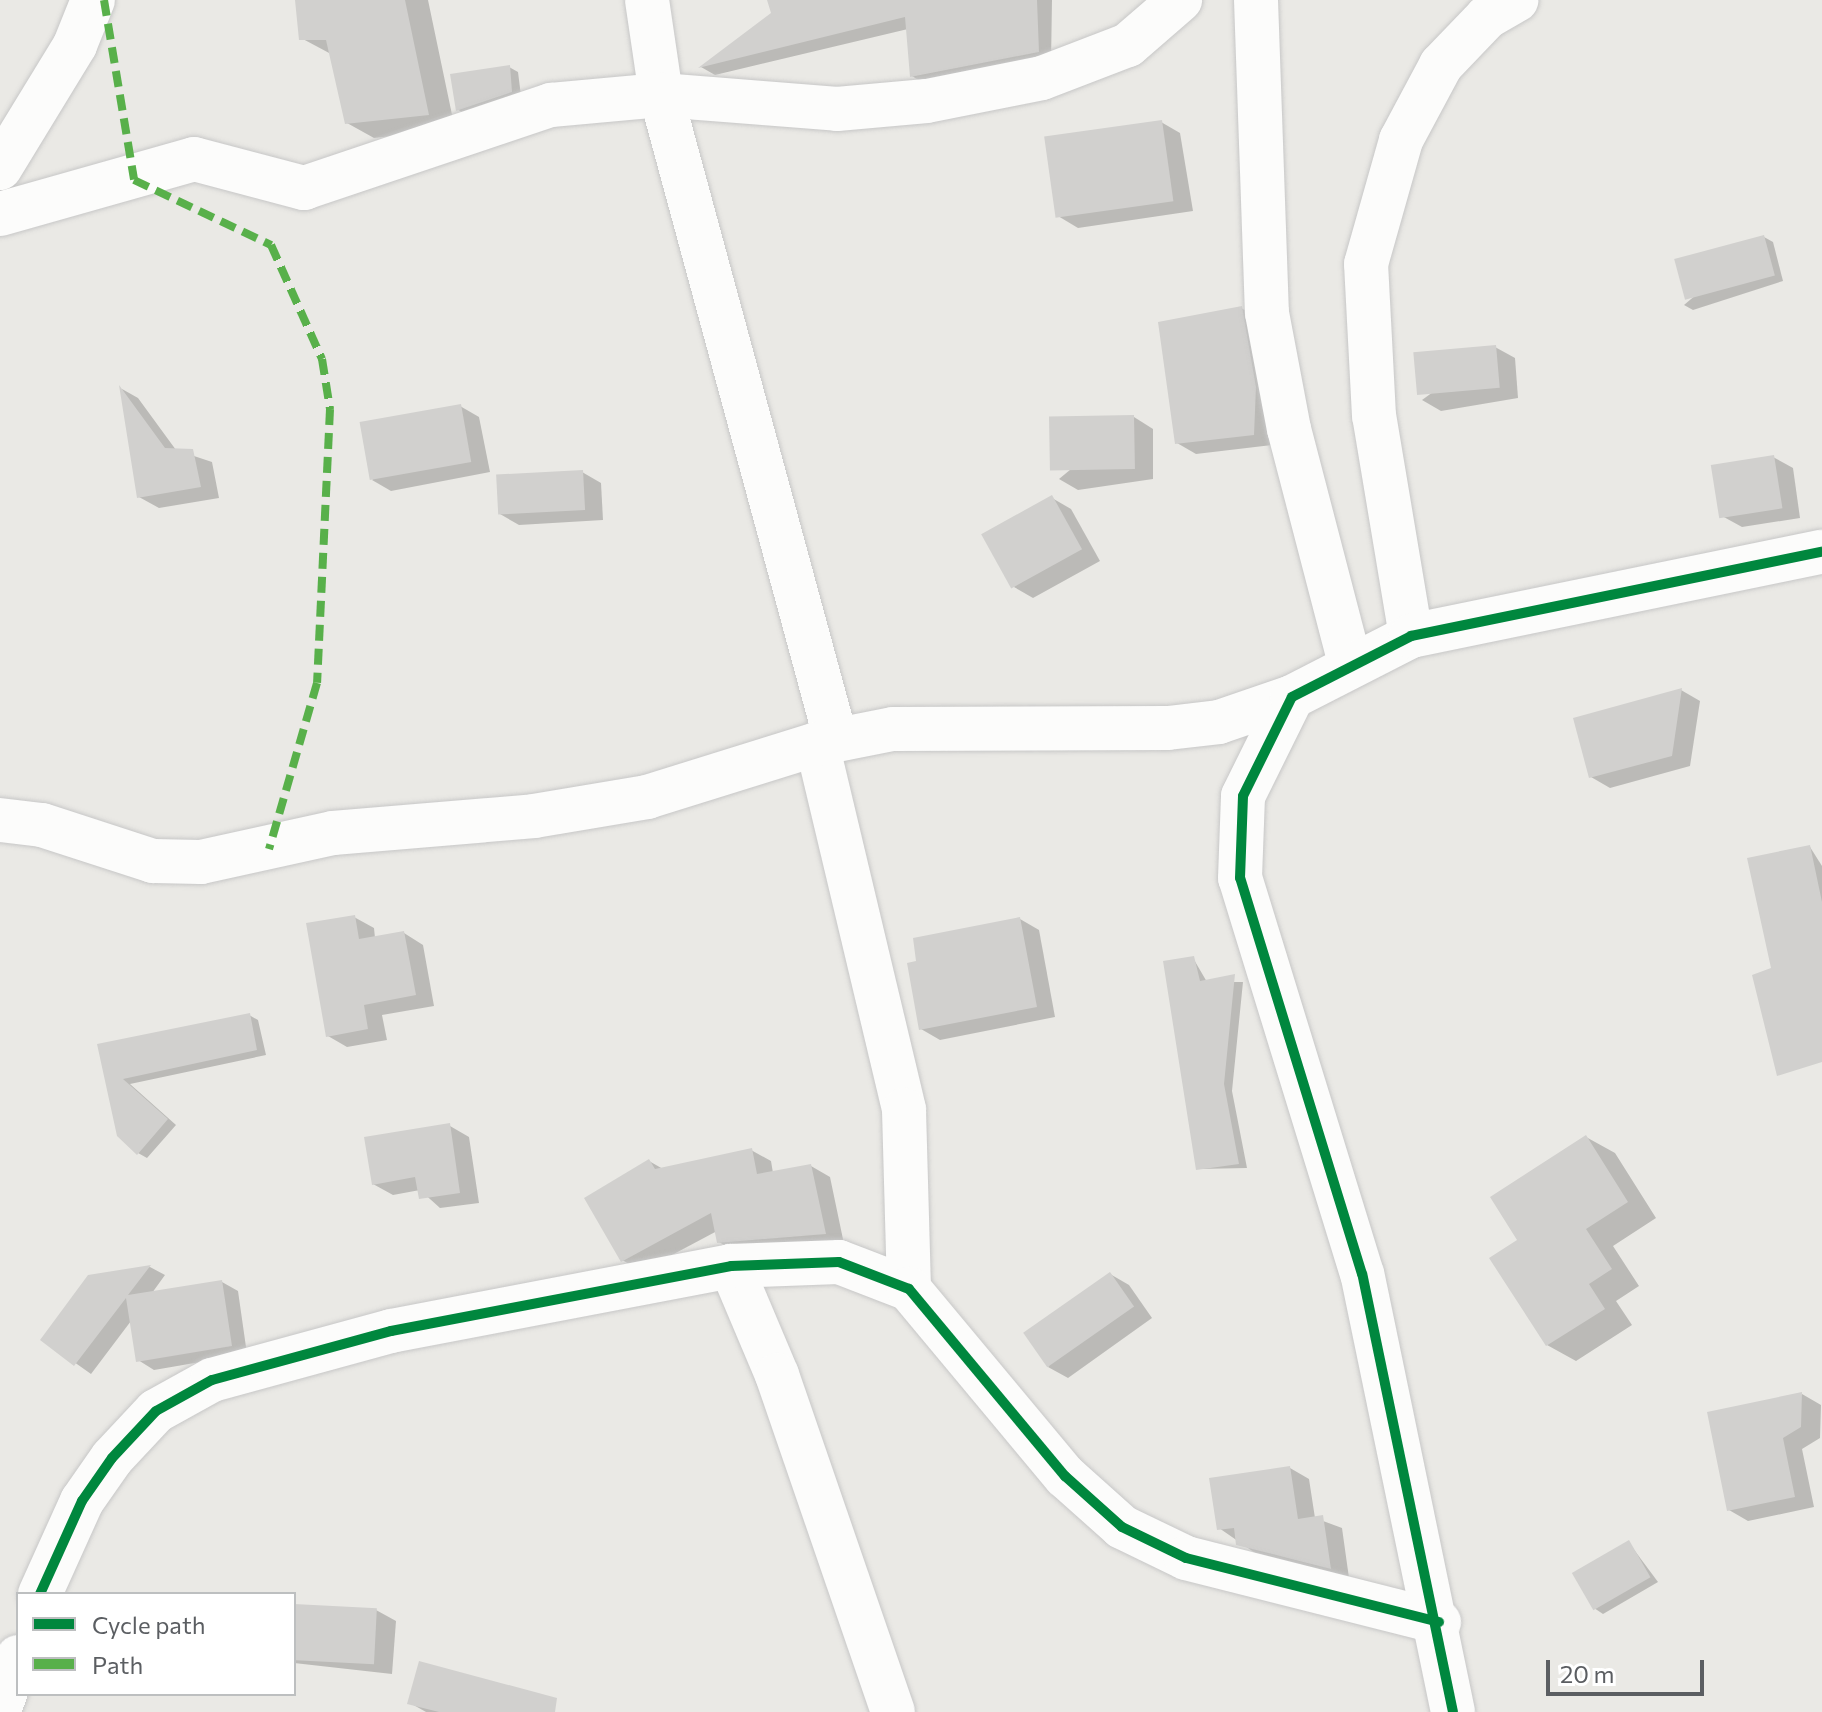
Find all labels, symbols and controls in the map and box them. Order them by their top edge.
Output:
legend [16,1592,296,1696]
text: Cycle path [92,1610,206,1639]
scale bar [1550,1644,1708,1694]
text: Path [92,1650,143,1679]
text: 20 m [1560,1659,1614,1688]

